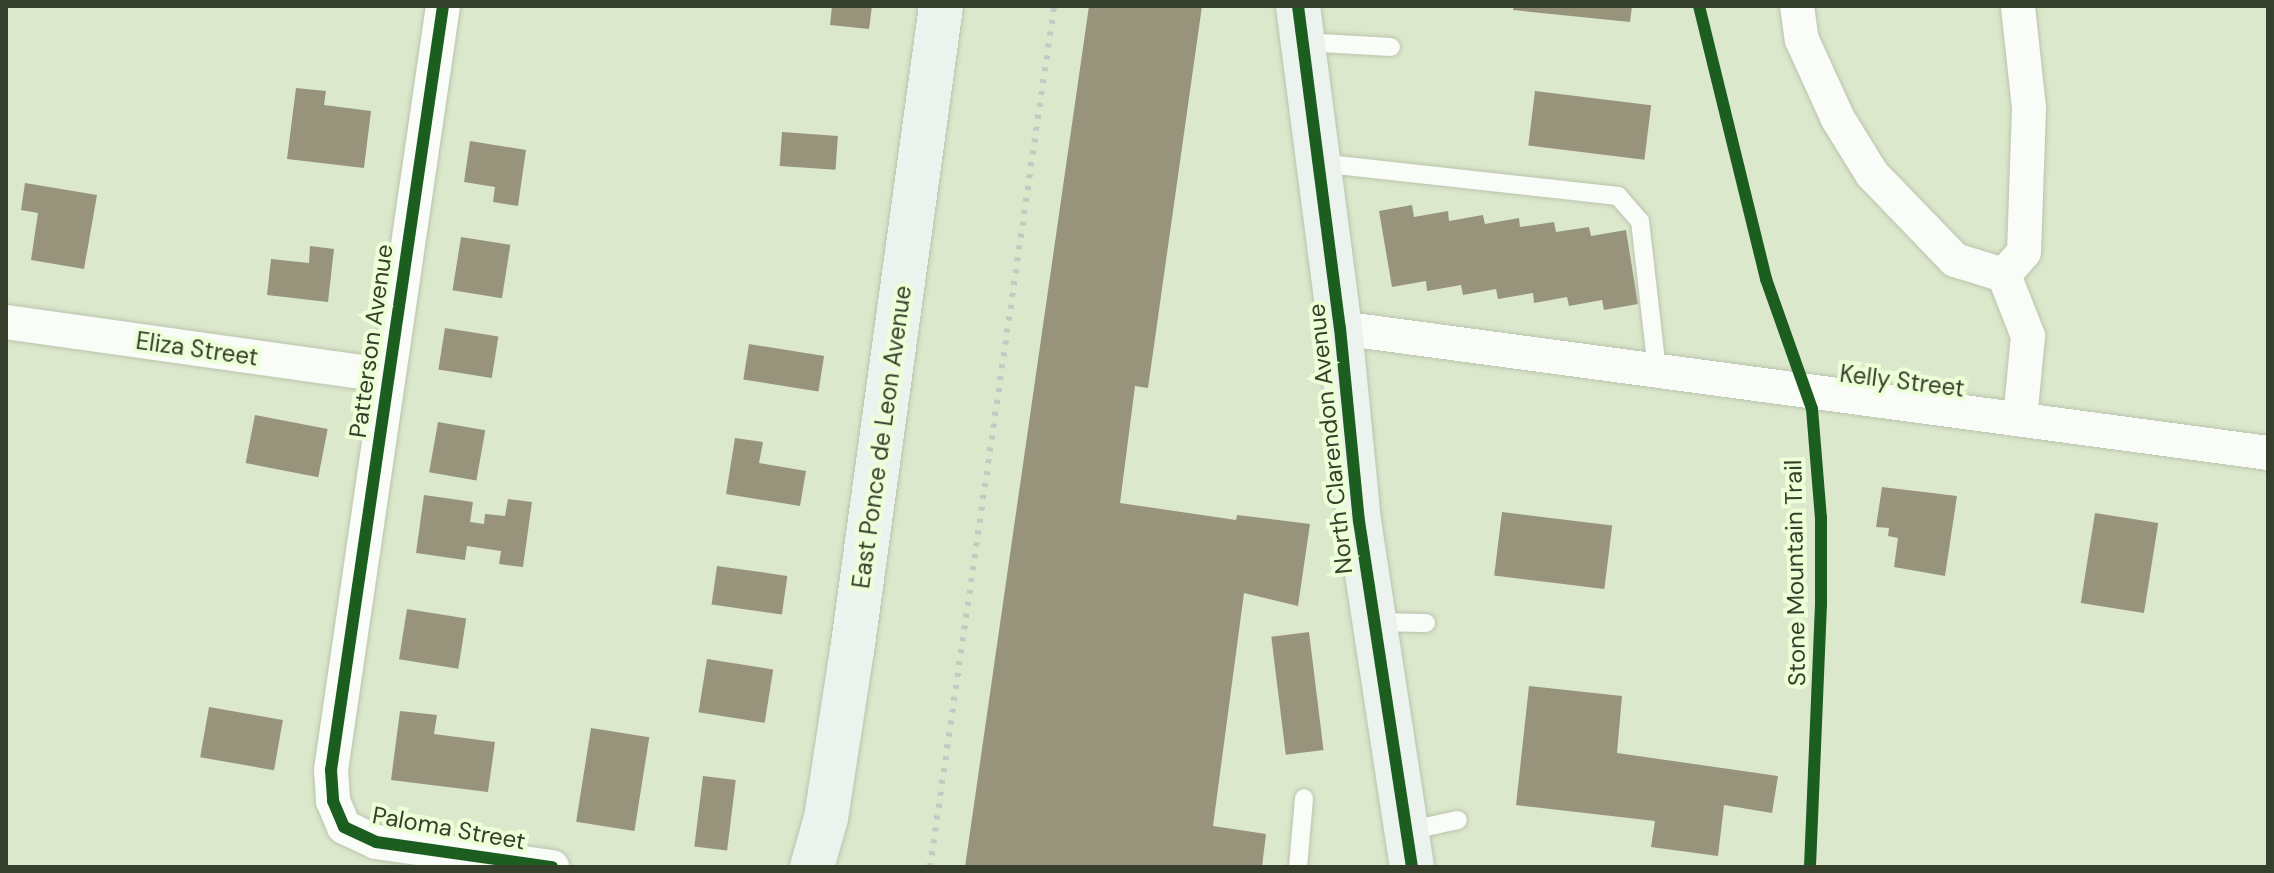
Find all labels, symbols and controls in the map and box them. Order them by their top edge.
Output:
street label: Patterson Avenue [343,242,399,440]
street label: East Ponce de Leon Avenue [846,284,918,590]
street label: North Clarendon Avenue [1301,302,1359,576]
street label: Eliza Street [134,326,260,372]
street label: Kelly Street [1838,359,1966,403]
street label: Stone Mountain Trail [1779,460,1811,686]
street label: Paloma Street [370,800,528,856]

